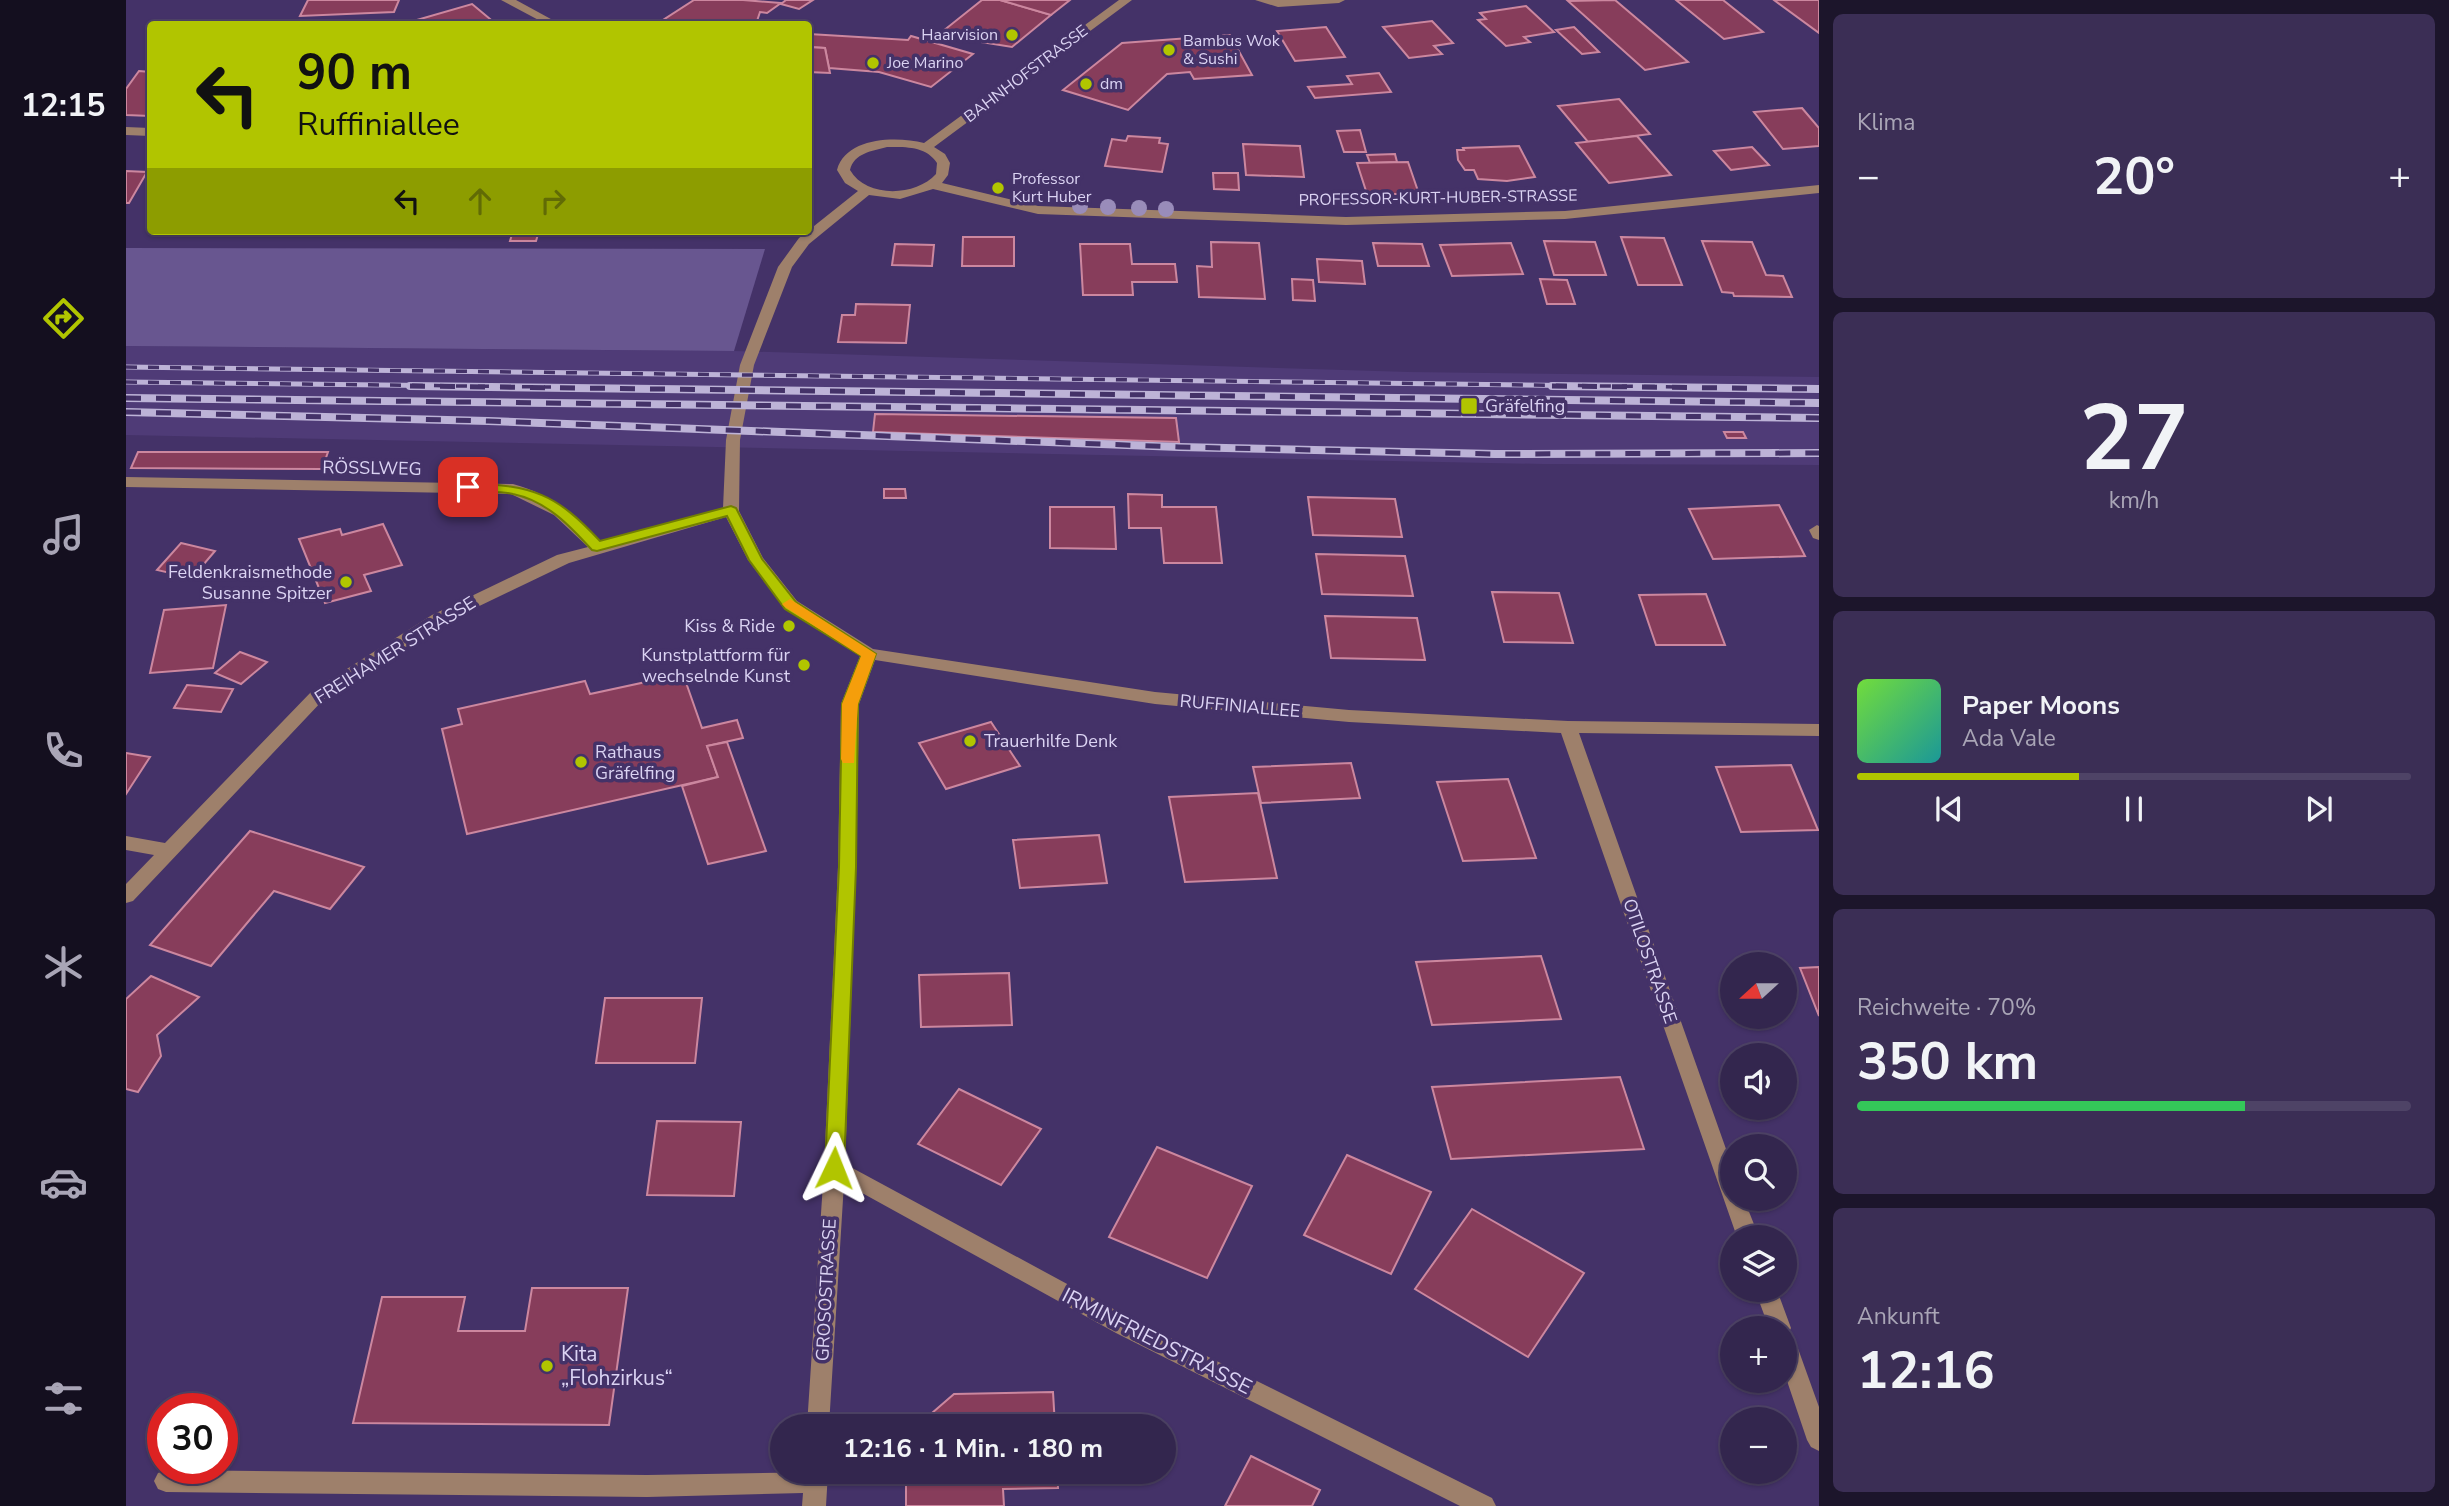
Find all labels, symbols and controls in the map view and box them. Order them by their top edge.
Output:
street label: BAHNHOFSTRASSE [960,20,1092,128]
place label: Haarvision [921,24,998,46]
marker: Haarvision [1004,27,1020,43]
place label: Bambus Wok & Sushi [1183,30,1281,70]
text: 90 m [297,39,412,106]
marker: Bambus Wok & Sushi [1161,42,1177,58]
icon: left [182,49,273,140]
place label: Joe Marino [886,52,963,74]
marker: Joe Marino [865,55,881,71]
place label: dm [1100,73,1123,95]
marker: dm [1078,76,1094,92]
text: 12:15 [21,84,105,127]
text: Ruffiniallee [297,103,460,146]
text: Klima [1857,107,1915,138]
text: 20° [2093,141,2175,212]
text: − [1857,151,1880,202]
text: + [2388,151,2411,202]
place label: Professor Kurt Huber [1012,168,1092,208]
marker: Professor Kurt Huber [990,180,1006,196]
icon: left [388,182,426,220]
icon: ahead [461,182,499,220]
icon: right [534,182,572,220]
street label: PROFESSOR-KURT-HUBER-STRASSE [1298,185,1578,211]
icon: directions [39,294,88,343]
text: 27 [2079,377,2189,501]
place label: Gräfelfing [1485,394,1565,418]
marker: Gräfelfing [1459,396,1479,416]
street label: RÖSSLWEG [322,455,422,481]
pin [438,457,498,517]
icon: arrive [449,468,487,506]
text: km/h [2109,485,2159,516]
icon: music [39,510,88,559]
place label: Feldenkraismethode Susanne Spitzer [168,560,333,605]
marker: Feldenkraismethode Susanne Spitzer [338,574,354,590]
street label: FREIHAMER STRASSE [310,591,480,709]
place label: Kiss & Ride [684,614,775,638]
marker: Kiss & Ride [781,618,797,634]
place label: Kunstplattform für wechselnde Kunst [641,643,791,688]
marker: Kunstplattform für wechselnde Kunst [796,657,812,673]
text: Paper Moons [1962,688,2120,723]
street label: RUFFINIALLEE [1179,689,1301,723]
text: Ada Vale [1962,723,2056,754]
icon: phone [39,726,88,775]
place label: Trauerhilfe Denk [984,729,1118,753]
marker: Trauerhilfe Denk [962,733,978,749]
place label: Rathaus Gräfelfing [595,740,675,785]
marker: Rathaus Gräfelfing [573,754,589,770]
icon: previous [1930,790,1968,828]
icon: pause [2115,790,2153,828]
icon: next [2300,790,2338,828]
street label: OTILOSTRASSE [1617,895,1683,1027]
icon: climate [39,942,88,991]
north arrow [1720,952,1797,1029]
map controls [1720,952,1797,1484]
text: Reichweite · 70% [1857,992,2036,1023]
text: 350 km [1857,1026,2038,1097]
button: sound [1720,1043,1797,1120]
position arrow [797,1131,871,1205]
button: search [1720,1134,1797,1211]
icon: car [39,1158,88,1207]
street label: GROSOSTRASSE [810,1218,842,1362]
button: layers [1720,1225,1797,1302]
street label: IRMINFRIEDSTRASSE [1057,1281,1257,1401]
text: Ankunft [1857,1301,1939,1332]
button: + [1720,1316,1797,1393]
text: 12:16 [1857,1335,1995,1406]
place label: Kita „Flohzirkus“ [561,1340,673,1392]
marker: Kita „Flohzirkus“ [539,1358,555,1374]
icon: filters [39,1374,88,1423]
speed limit sign: 30 [147,1393,238,1484]
button: − [1720,1407,1797,1484]
text: 12:16 · 1 Min. · 180 m [843,1431,1103,1466]

